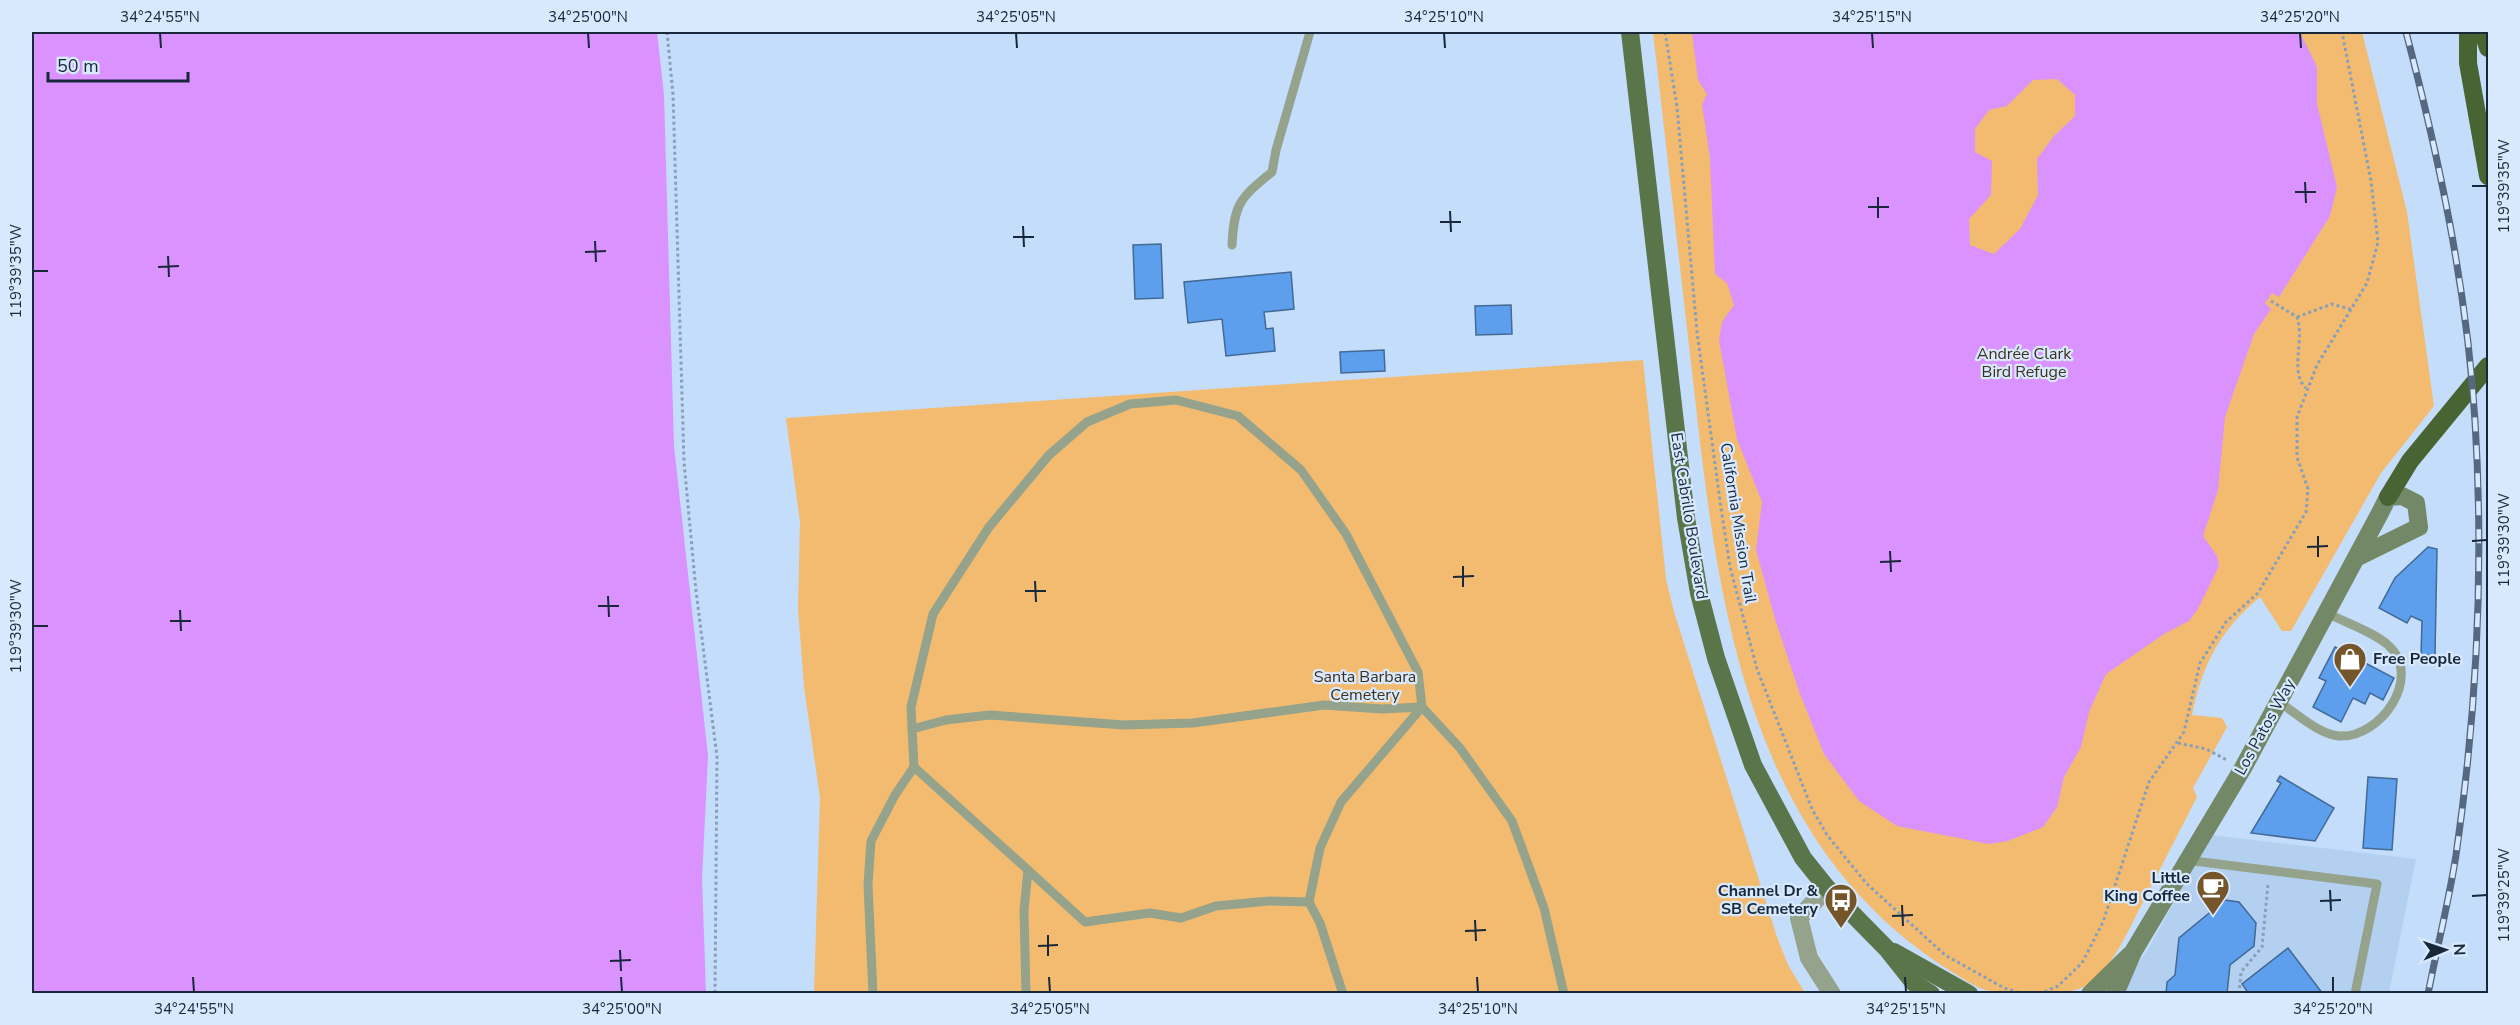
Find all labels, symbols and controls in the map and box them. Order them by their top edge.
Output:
text: 34°24'55"N [120,7,200,27]
text: 34°25'00"N [548,7,628,27]
text: 34°25'05"N [976,7,1056,27]
text: 34°25'10"N [1404,7,1484,27]
text: 34°25'15"N [1832,7,1912,27]
text: 34°25'20"N [2260,7,2340,27]
scale bar [48,45,188,83]
text: 50 m [57,54,99,78]
text: 119°39'35"W [2494,138,2514,233]
text: 119°39'35"W [6,223,26,318]
park label: Andrée Clark Bird Refuge [1977,343,2072,383]
street label: East Cabrillo Boulevard [1665,431,1713,601]
street label: California Mission Trail [1714,441,1762,605]
text: 119°39'30"W [2494,492,2514,587]
text: 119°39'30"W [6,578,26,673]
shop icon: Free People [2332,641,2368,688]
place label: Free People [2373,648,2461,670]
park label: Santa Barbara Cemetery [1314,666,1416,706]
street label: Los Patos Way [2229,674,2301,779]
text: 119°39'25"W [2494,847,2514,942]
place label: Little King Coffee [2104,867,2190,907]
cafe icon: Little King Coffee [2195,869,2231,916]
place label: Channel Dr & SB Cemetery [1718,880,1819,920]
bus stop icon: Channel Dr & SB Cemetery [1823,882,1859,929]
north arrow [2415,920,2475,980]
text: N [2448,943,2470,956]
text: 34°24'55"N [154,999,234,1019]
text: 34°25'00"N [582,999,662,1019]
text: 34°25'05"N [1010,999,1090,1019]
text: 34°25'10"N [1438,999,1518,1019]
text: 34°25'15"N [1866,999,1946,1019]
text: 34°25'20"N [2293,999,2373,1019]

